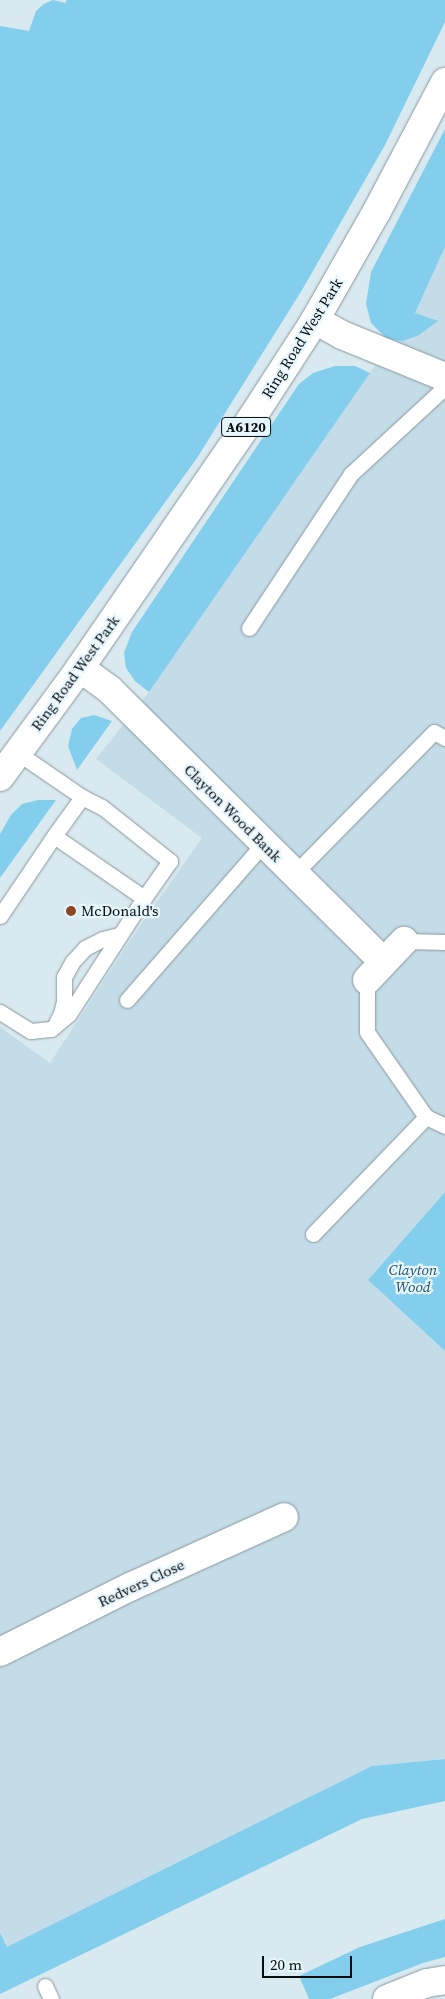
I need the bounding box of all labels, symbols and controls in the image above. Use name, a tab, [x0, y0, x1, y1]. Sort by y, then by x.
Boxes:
street label: Ring Road West Park	[258, 274, 346, 402]
road number: A6120	[221, 416, 271, 438]
street label: Ring Road West Park	[27, 612, 123, 734]
street label: Clayton Wood Bank	[180, 760, 286, 866]
place label: McDonald's	[81, 902, 158, 920]
marker: McDonald's	[65, 905, 77, 917]
park label: Clayton Wood	[389, 1260, 437, 1295]
street label: Redvers Close	[95, 1555, 187, 1611]
scale bar	[265, 1946, 355, 1978]
text: 20 m	[270, 1954, 302, 1975]

